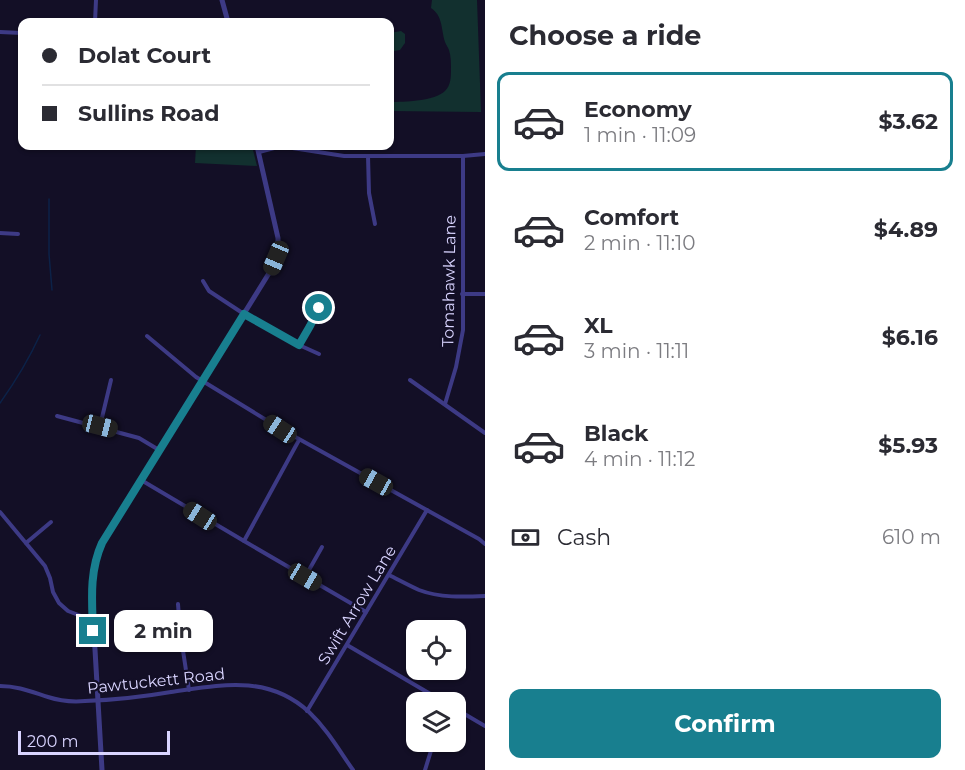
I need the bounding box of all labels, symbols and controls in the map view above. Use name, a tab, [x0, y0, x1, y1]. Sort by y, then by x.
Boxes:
text: Choose a ride	[509, 19, 701, 52]
text: Dolat Court	[78, 42, 211, 69]
icon: car	[512, 95, 566, 149]
text: Economy	[584, 96, 692, 123]
text: Sullins Road	[78, 100, 219, 127]
text: $3.62	[879, 108, 938, 135]
text: 1 min · 11:09	[584, 123, 696, 147]
icon: car	[512, 203, 566, 257]
text: Comfort	[584, 204, 679, 231]
street label: Tomahawk Lane	[438, 215, 460, 347]
text: $4.89	[874, 216, 938, 243]
text: 2 min · 11:10	[584, 231, 695, 255]
car	[261, 238, 291, 278]
route start	[305, 294, 332, 321]
icon: car	[512, 311, 566, 365]
text: XL	[584, 312, 613, 339]
text: $6.16	[882, 324, 938, 351]
text: 3 min · 11:11	[584, 339, 689, 363]
car	[260, 412, 300, 446]
car	[80, 413, 120, 439]
icon: car	[512, 419, 566, 473]
text: Black	[584, 420, 648, 447]
text: $5.93	[878, 432, 938, 459]
text: 4 min · 11:12	[584, 447, 695, 471]
car	[356, 465, 396, 499]
car	[180, 499, 220, 533]
icon: cash	[509, 521, 542, 554]
text: Cash	[557, 524, 611, 551]
text: 610 m	[882, 525, 941, 549]
street label: Swift Arrow Lane	[314, 542, 400, 668]
car	[285, 560, 325, 594]
callout: 2 min	[114, 610, 213, 652]
route end	[79, 617, 106, 644]
text: 2 min	[134, 619, 193, 643]
map controls	[406, 620, 466, 752]
button: locate	[406, 620, 466, 680]
street label: Pawtuckett Road	[86, 664, 226, 698]
button: Confirm	[509, 689, 941, 758]
button: layers	[406, 692, 466, 752]
scale bar	[18, 728, 170, 756]
text: 200 m	[27, 732, 78, 751]

